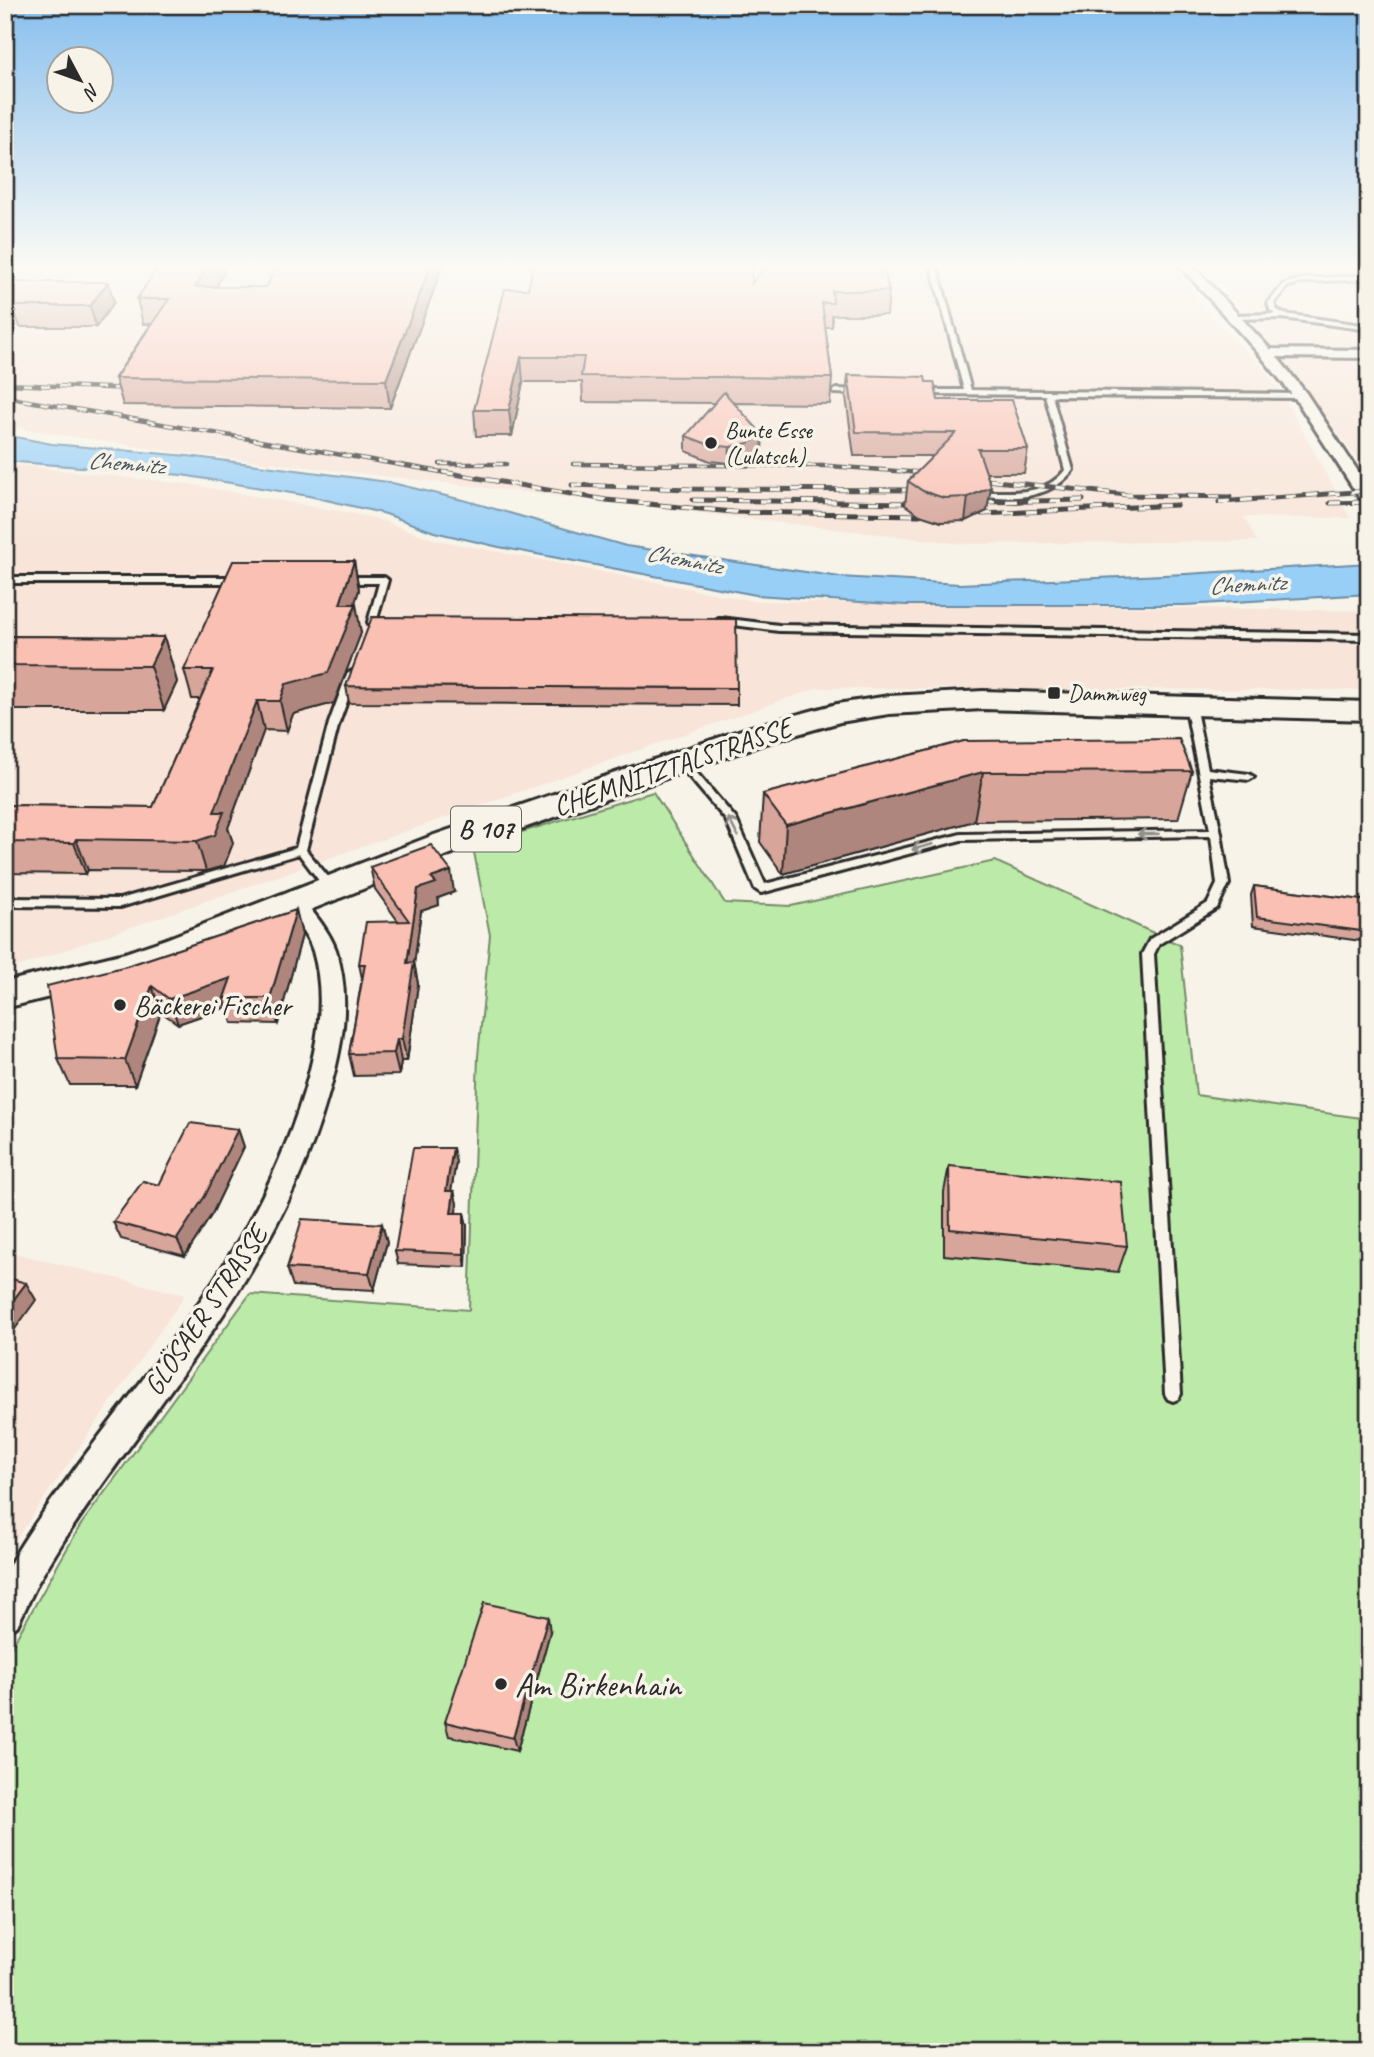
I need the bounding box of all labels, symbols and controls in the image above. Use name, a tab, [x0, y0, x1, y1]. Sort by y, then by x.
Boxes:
north arrow	[46, 46, 116, 116]
text: N	[77, 78, 105, 105]
place label: Bunte Esse (Lulatsch)	[725, 416, 813, 471]
marker: Bunte Esse (Lulatsch)	[703, 435, 719, 451]
water label: Chemnitz	[87, 445, 168, 482]
water label: Chemnitz	[644, 537, 727, 582]
water label: Chemnitz	[1208, 567, 1289, 601]
place label: Dammweg	[1068, 679, 1148, 708]
marker: Dammweg	[1046, 685, 1062, 701]
street label: CHEMNITZTALSTRASSE	[548, 708, 799, 824]
road number: B 107	[451, 806, 521, 852]
one-way arrow	[726, 817, 740, 837]
one-way arrow	[1137, 827, 1160, 841]
one-way arrow	[911, 841, 934, 854]
place label: Bäckerei Fischer	[134, 988, 294, 1023]
marker: Bäckerei Fischer	[112, 997, 128, 1013]
street label: GLÖSAER STRASSE	[136, 1216, 277, 1402]
place label: Am Birkenhain	[515, 1664, 683, 1706]
marker: Am Birkenhain	[493, 1676, 509, 1692]

